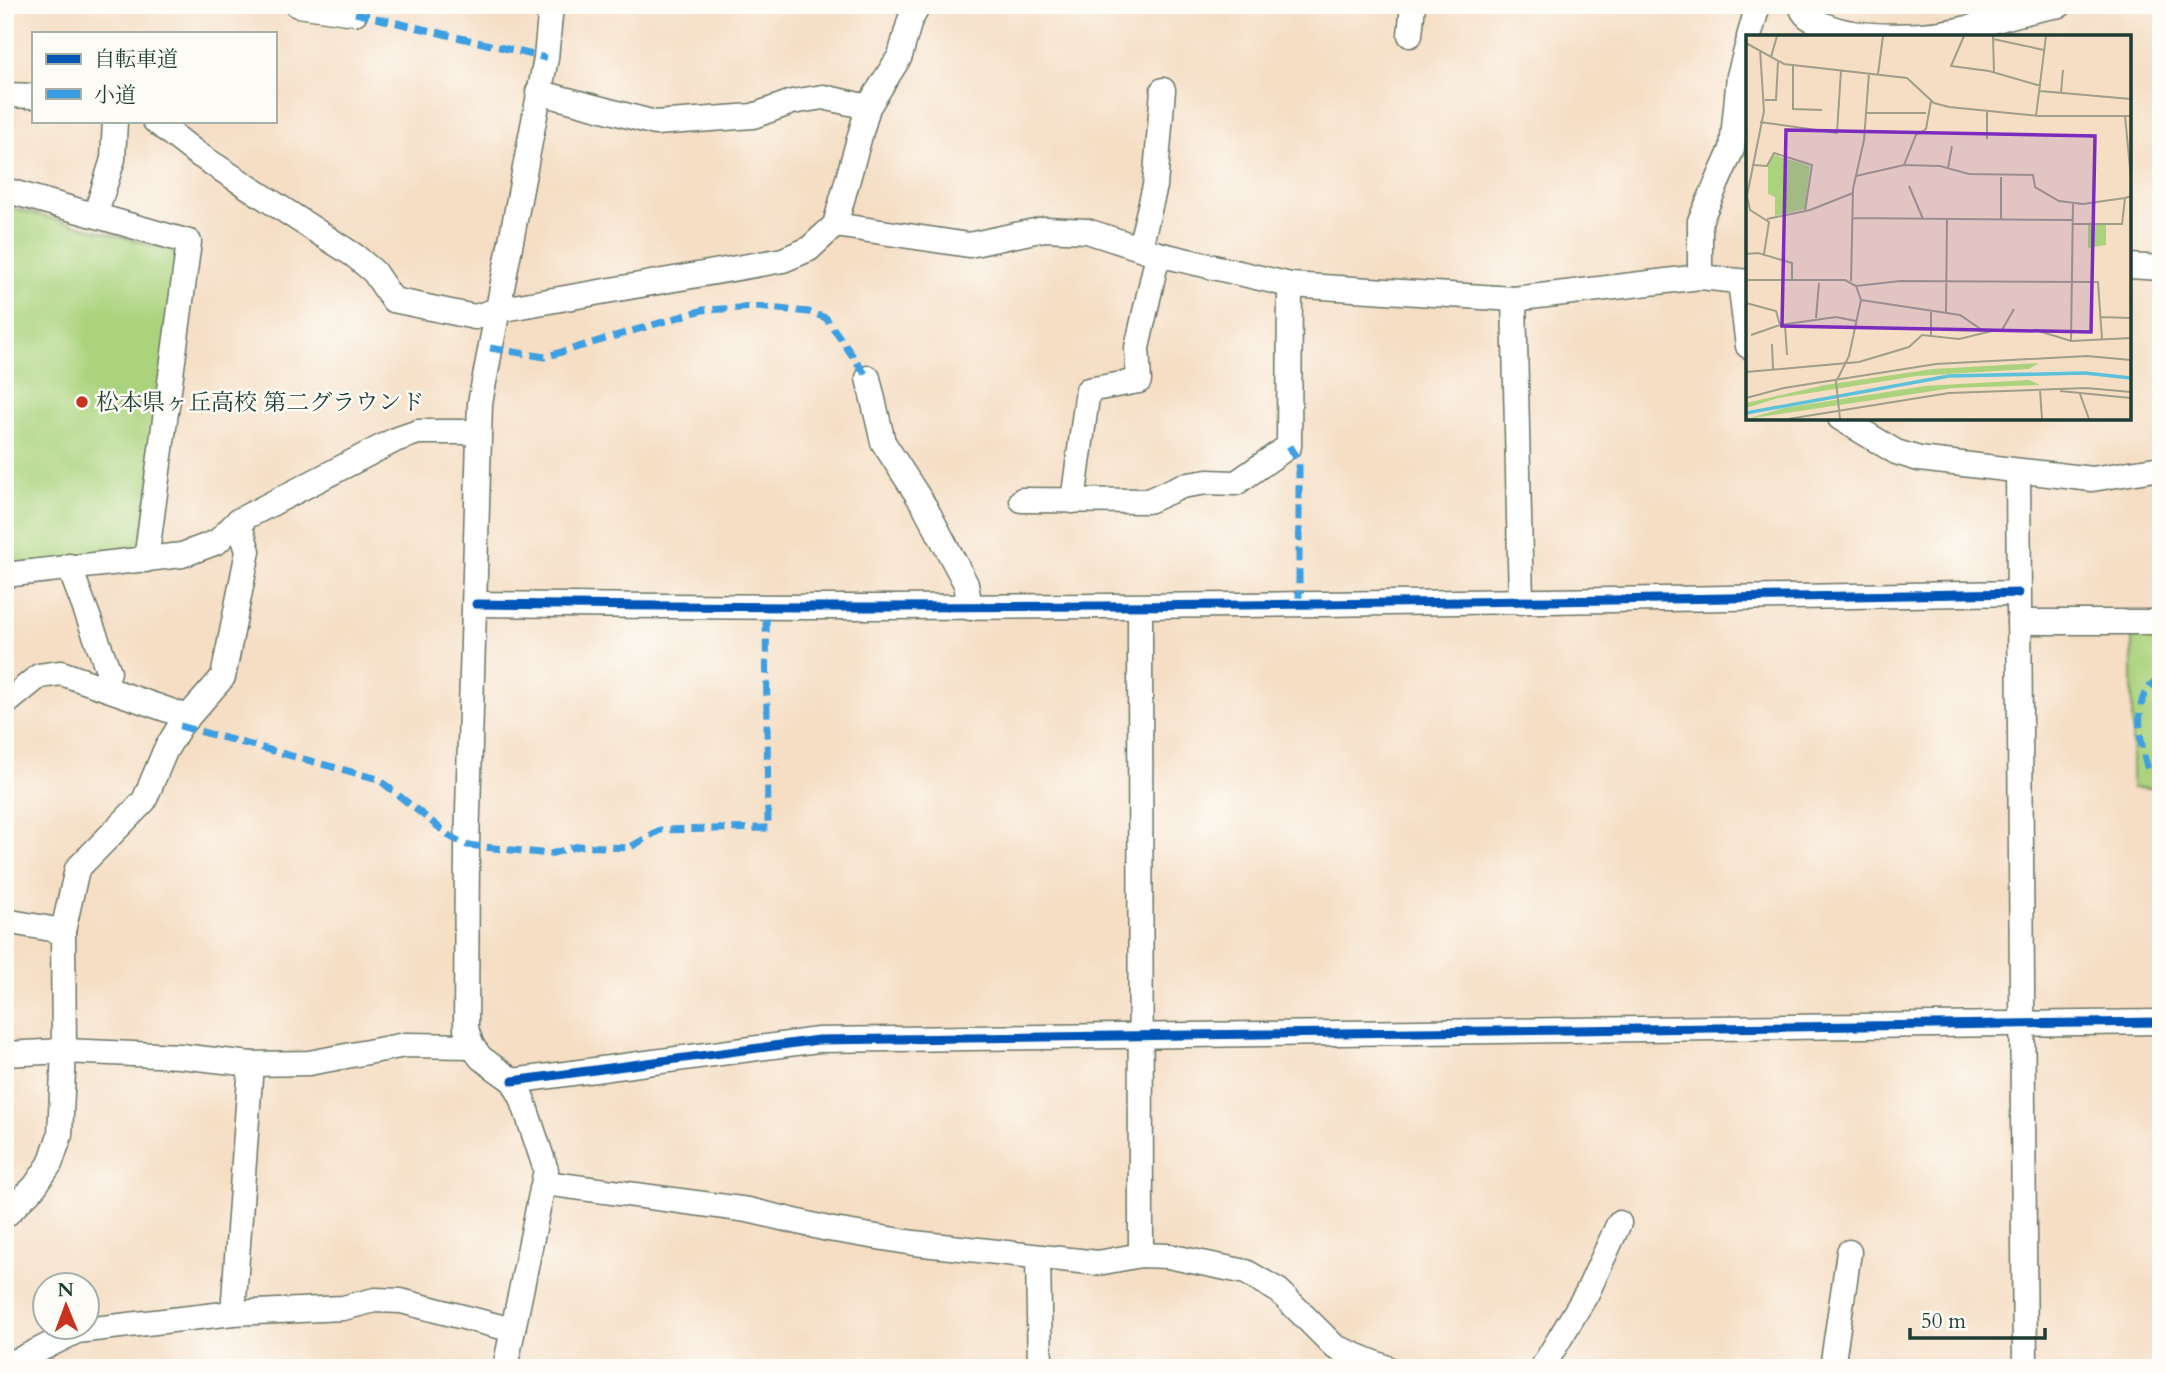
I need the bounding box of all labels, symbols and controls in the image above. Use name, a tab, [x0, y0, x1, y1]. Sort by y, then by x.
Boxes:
legend	[32, 32, 276, 122]
inset map	[1746, 35, 2131, 420]
text: 自転車道	[94, 45, 178, 74]
text: 小道	[94, 81, 136, 110]
place label: 松本県ヶ丘高校 第二グラウンド	[96, 387, 424, 418]
marker: 松本県ヶ丘高校 第二グラウンド	[74, 394, 90, 410]
north arrow	[32, 1272, 102, 1342]
text: N	[57, 1277, 75, 1303]
scale bar	[1910, 1296, 2045, 1340]
text: 50 m	[1921, 1307, 1966, 1336]

